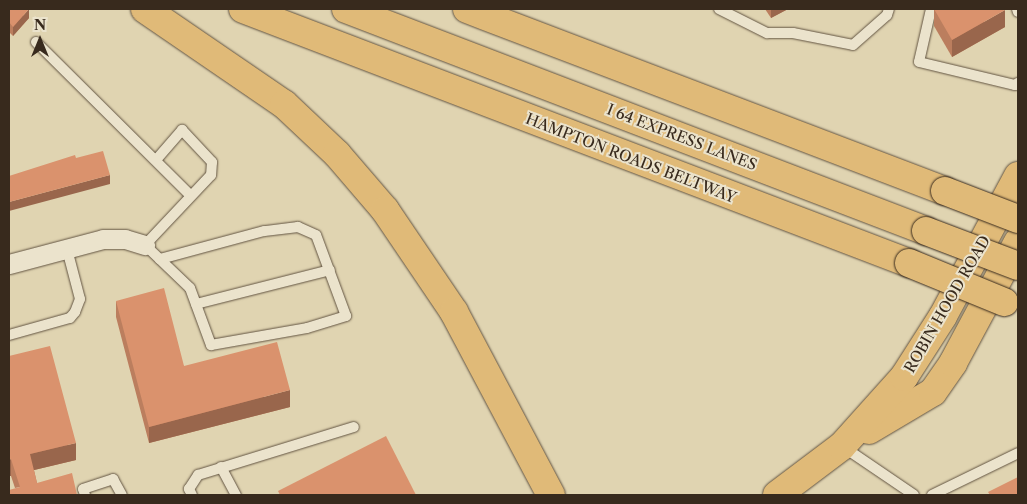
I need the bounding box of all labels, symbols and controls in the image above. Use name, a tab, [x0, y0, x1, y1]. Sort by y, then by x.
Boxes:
north arrow	[15, 15, 65, 65]
text: N	[34, 16, 46, 34]
street label: I 64 EXPRESS LANES	[605, 100, 759, 174]
street label: HAMPTON ROADS BELTWAY	[523, 109, 739, 207]
street label: ROBIN HOOD ROAD	[900, 232, 994, 376]

